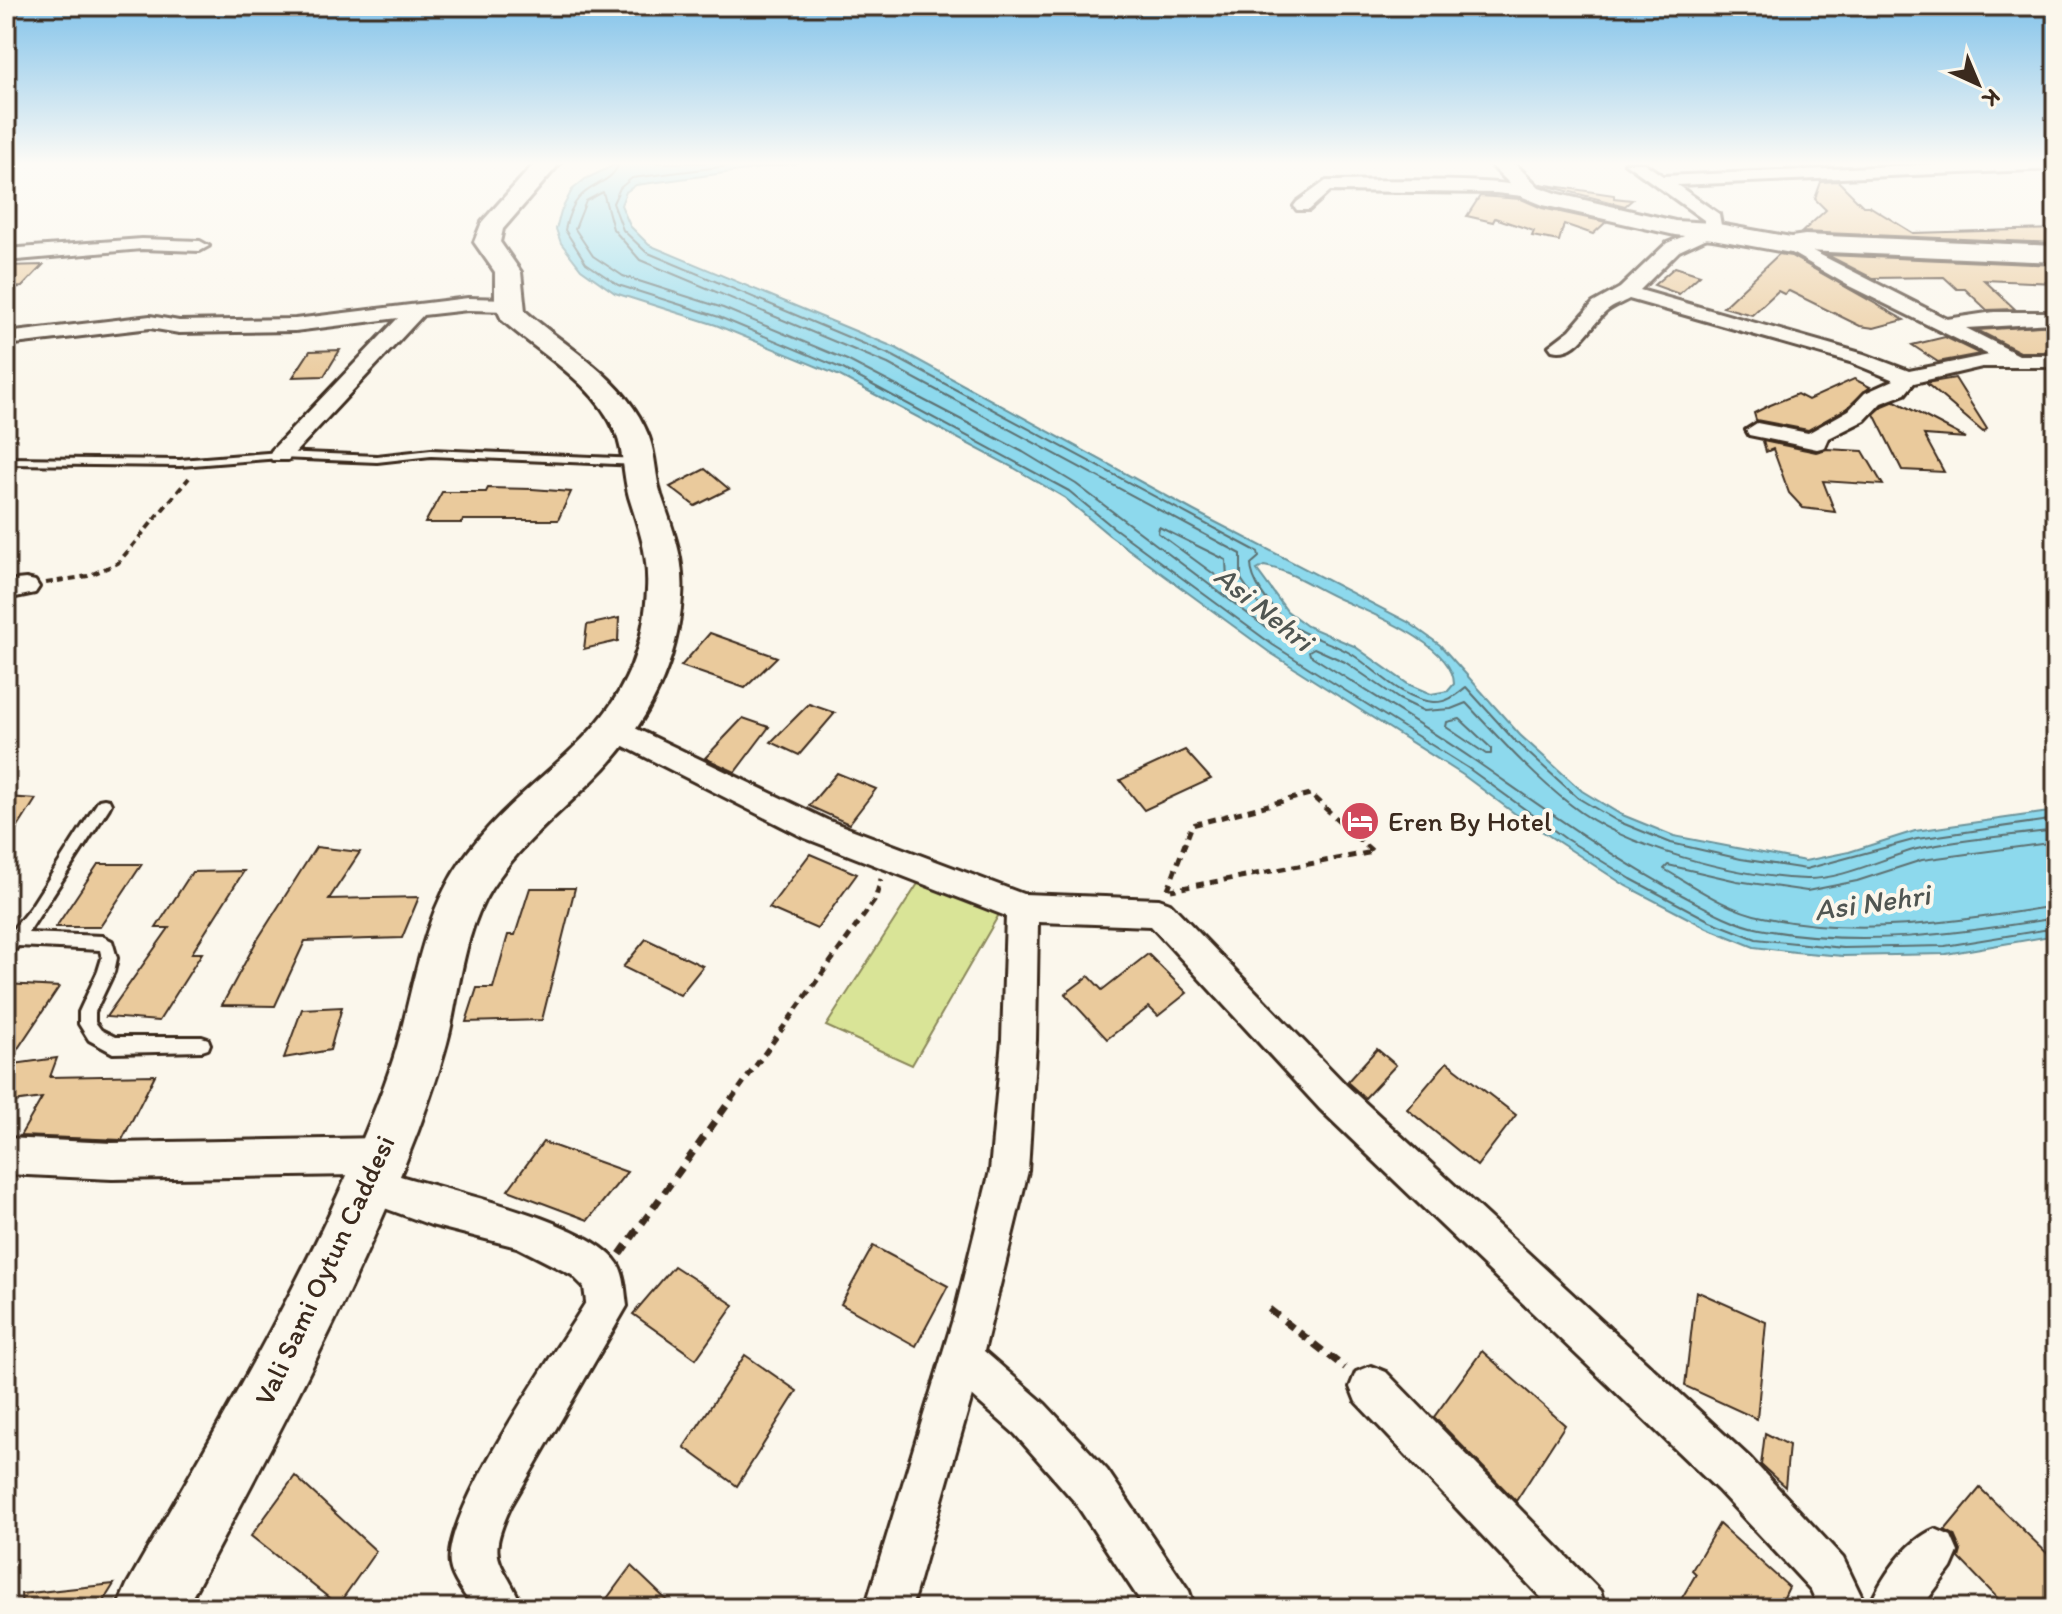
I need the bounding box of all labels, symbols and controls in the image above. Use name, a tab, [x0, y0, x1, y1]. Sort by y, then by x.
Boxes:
north arrow	[1938, 44, 2018, 124]
text: K	[1976, 83, 2006, 113]
water label: Asi Nehri	[1207, 557, 1323, 661]
hotel icon: Eren By Hotel	[1339, 800, 1381, 842]
place label: Eren By Hotel	[1388, 804, 1552, 838]
water label: Asi Nehri	[1812, 875, 1936, 928]
street label: Vali Sami Oytun Caddesi	[246, 1129, 402, 1411]

